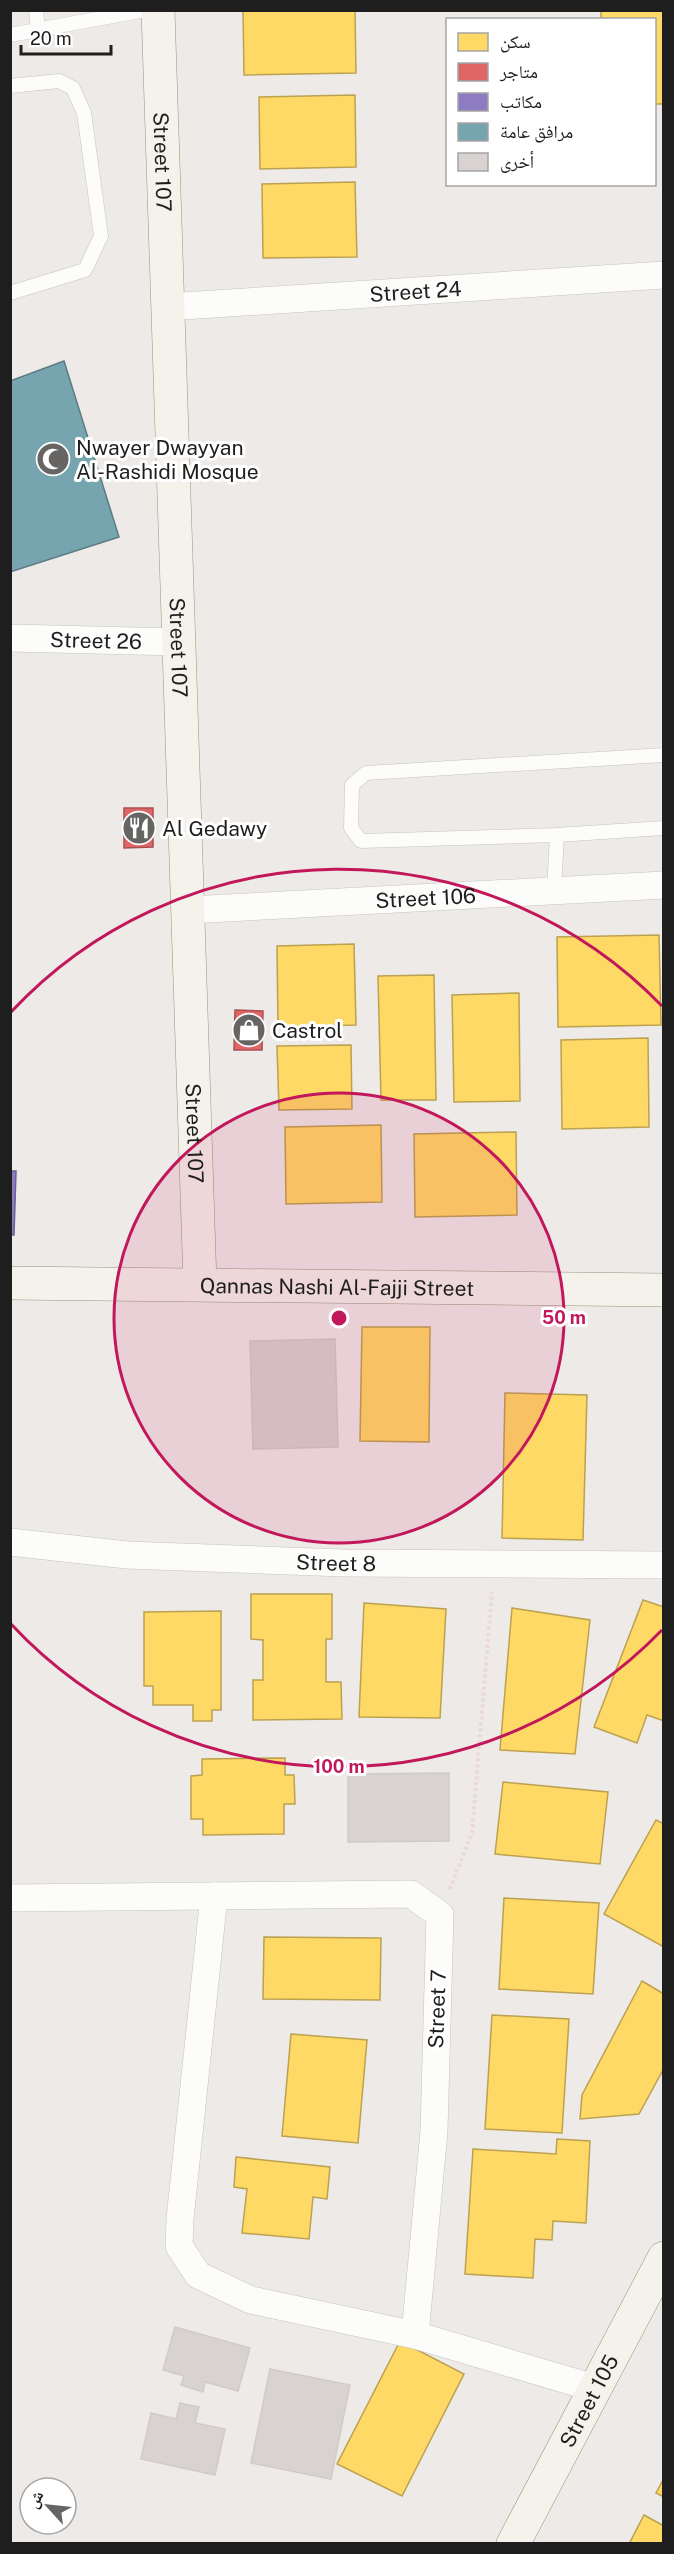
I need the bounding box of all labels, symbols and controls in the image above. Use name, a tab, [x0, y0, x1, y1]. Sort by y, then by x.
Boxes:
scale bar	[21, 18, 111, 56]
legend	[446, 18, 656, 186]
text: 20 m	[30, 28, 72, 49]
text: سكن	[500, 31, 531, 53]
text: متاجر	[499, 61, 538, 82]
text: مكاتب	[500, 91, 542, 113]
street label: Street 107	[149, 111, 177, 212]
text: مرافق عامة	[500, 121, 573, 143]
text: أخرى	[500, 151, 534, 173]
street label: Street 24	[369, 276, 462, 306]
place label: Nwayer Dwayyan Al-Rashidi Mosque	[76, 435, 259, 484]
mosque icon: Nwayer Dwayyan Al-Rashidi Mosque	[35, 441, 71, 477]
street label: Street 107	[165, 597, 193, 698]
street label: Street 26	[50, 626, 142, 654]
restaurant icon: Al Gedawy	[121, 810, 157, 846]
place label: Al Gedawy	[162, 816, 267, 841]
street label: Street 106	[375, 882, 477, 913]
shop icon: Castrol	[231, 1012, 267, 1048]
place label: Castrol	[272, 1018, 343, 1043]
street label: Street 107	[181, 1083, 209, 1184]
street label: Qannas Nashi Al-Fajji Street	[200, 1273, 474, 1300]
text: 50 m	[542, 1307, 586, 1328]
centre of rings	[329, 1308, 349, 1328]
street label: Street 8	[296, 1549, 376, 1576]
text: 100 m	[313, 1756, 365, 1777]
street label: Street 7	[423, 1969, 451, 2049]
street label: Street 105	[554, 2350, 623, 2451]
north arrow	[18, 2476, 78, 2536]
text: ش	[23, 2488, 47, 2511]

